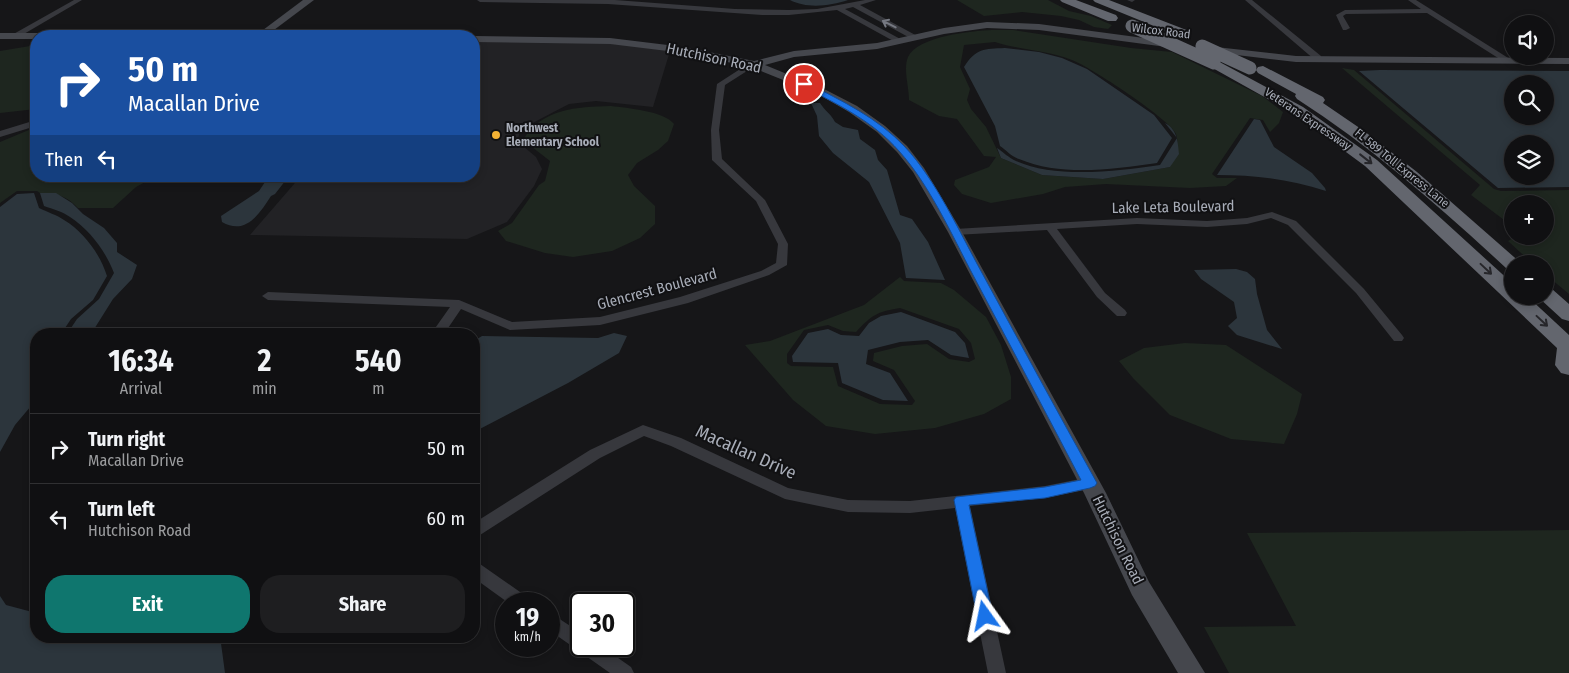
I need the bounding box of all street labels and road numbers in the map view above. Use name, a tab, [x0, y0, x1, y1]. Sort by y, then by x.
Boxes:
street label: Wilcox Road	[1131, 20, 1191, 42]
street label: Hutchison Road	[665, 39, 763, 77]
street label: Veterans Expressway	[1262, 85, 1354, 153]
street label: FL 589 Toll Express Lane	[1352, 126, 1452, 210]
street label: Lake Leta Boulevard	[1111, 197, 1235, 217]
street label: Glencrest Boulevard	[595, 264, 719, 314]
street label: Macallan Drive	[692, 420, 800, 484]
street label: Hutchison Road	[1089, 493, 1147, 587]

